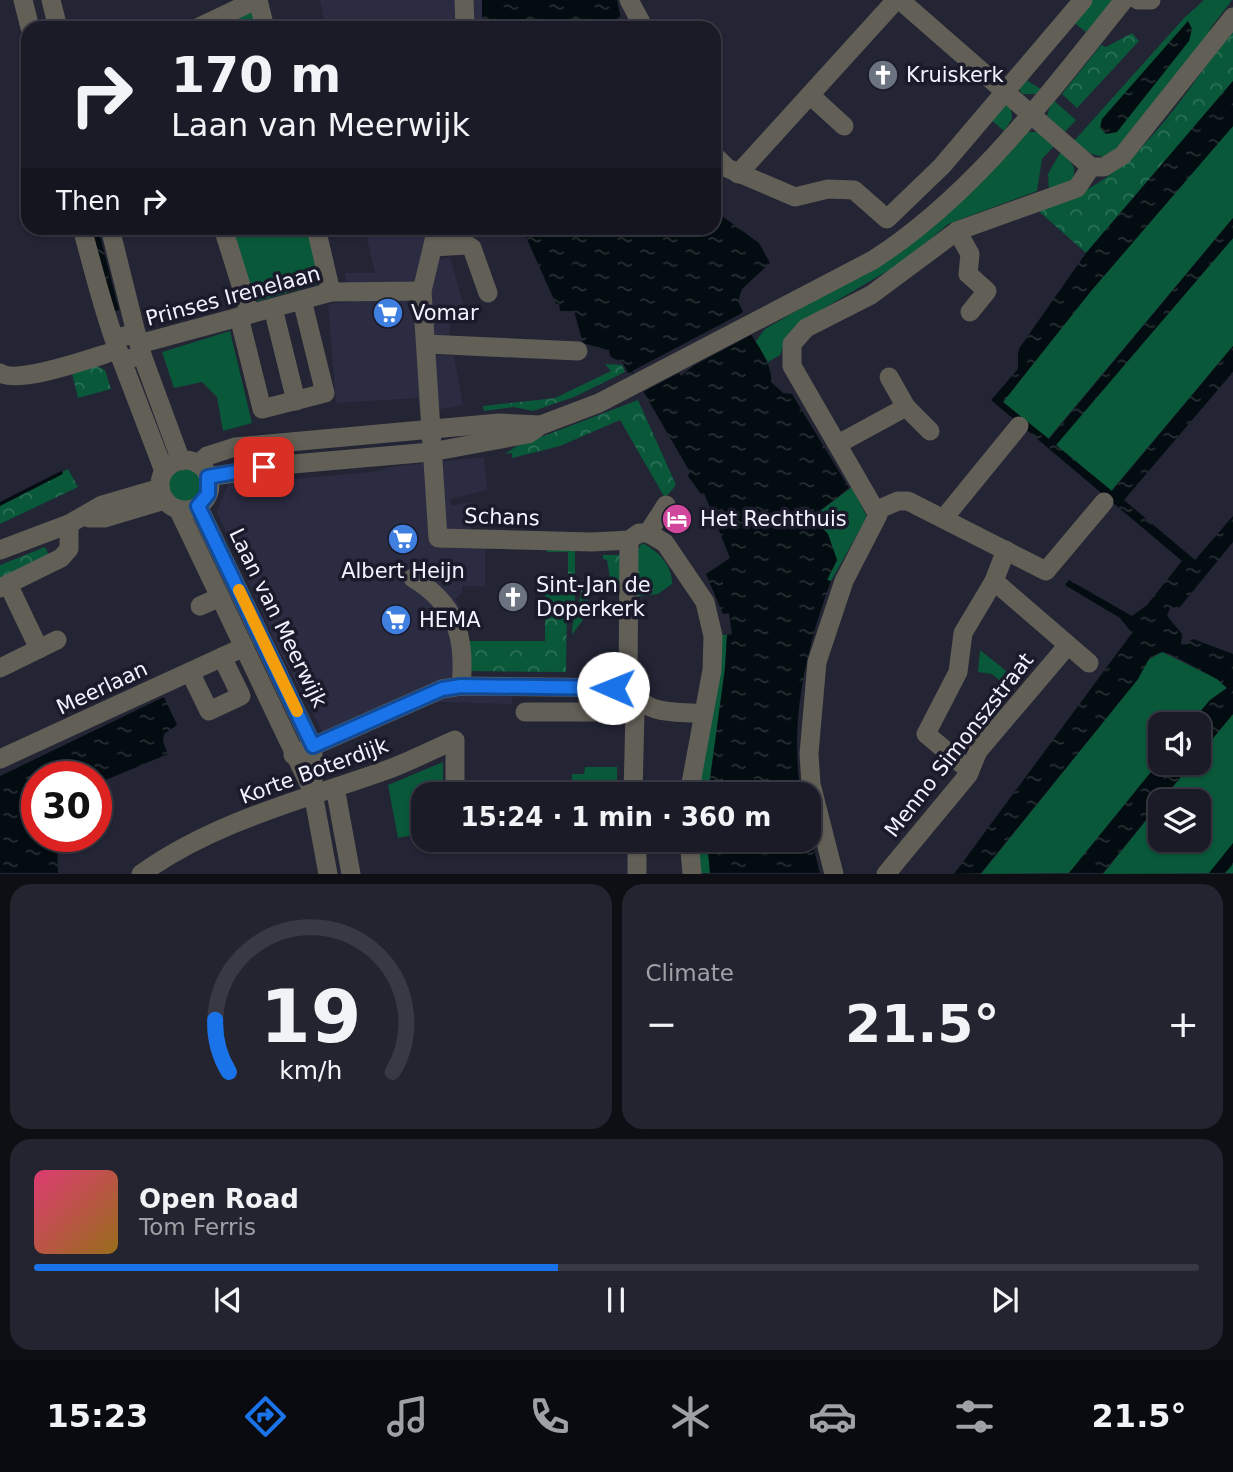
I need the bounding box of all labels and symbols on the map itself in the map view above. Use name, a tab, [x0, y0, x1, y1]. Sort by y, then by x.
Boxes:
church icon: Kruiskerk	[866, 58, 900, 92]
place label: Kruiskerk	[906, 63, 1004, 87]
street label: Prinses Irenelaan	[143, 261, 323, 331]
supermarket icon: Vomar	[371, 296, 405, 330]
place label: Vomar	[411, 301, 479, 325]
pin	[234, 437, 294, 497]
hotel icon: Het Rechthuis	[660, 502, 694, 536]
street label: Schans	[464, 504, 540, 530]
place label: Het Rechthuis	[700, 507, 847, 531]
supermarket icon: Albert Heijn	[386, 522, 420, 556]
street label: Laan van Meerwijk	[224, 525, 332, 712]
place label: Albert Heijn	[341, 559, 465, 583]
place label: Sint-Jan de Doperkerk	[536, 573, 651, 621]
church icon: Sint-Jan de Doperkerk	[496, 580, 530, 614]
supermarket icon: HEMA	[379, 603, 413, 637]
place label: HEMA	[419, 608, 481, 632]
street label: Menno Simonszstraat	[880, 648, 1038, 842]
position arrow	[576, 651, 650, 725]
street label: Meerlaan	[53, 657, 151, 719]
street label: Korte Boterdijk	[237, 733, 392, 809]
speed limit sign: 30	[21, 761, 112, 852]

